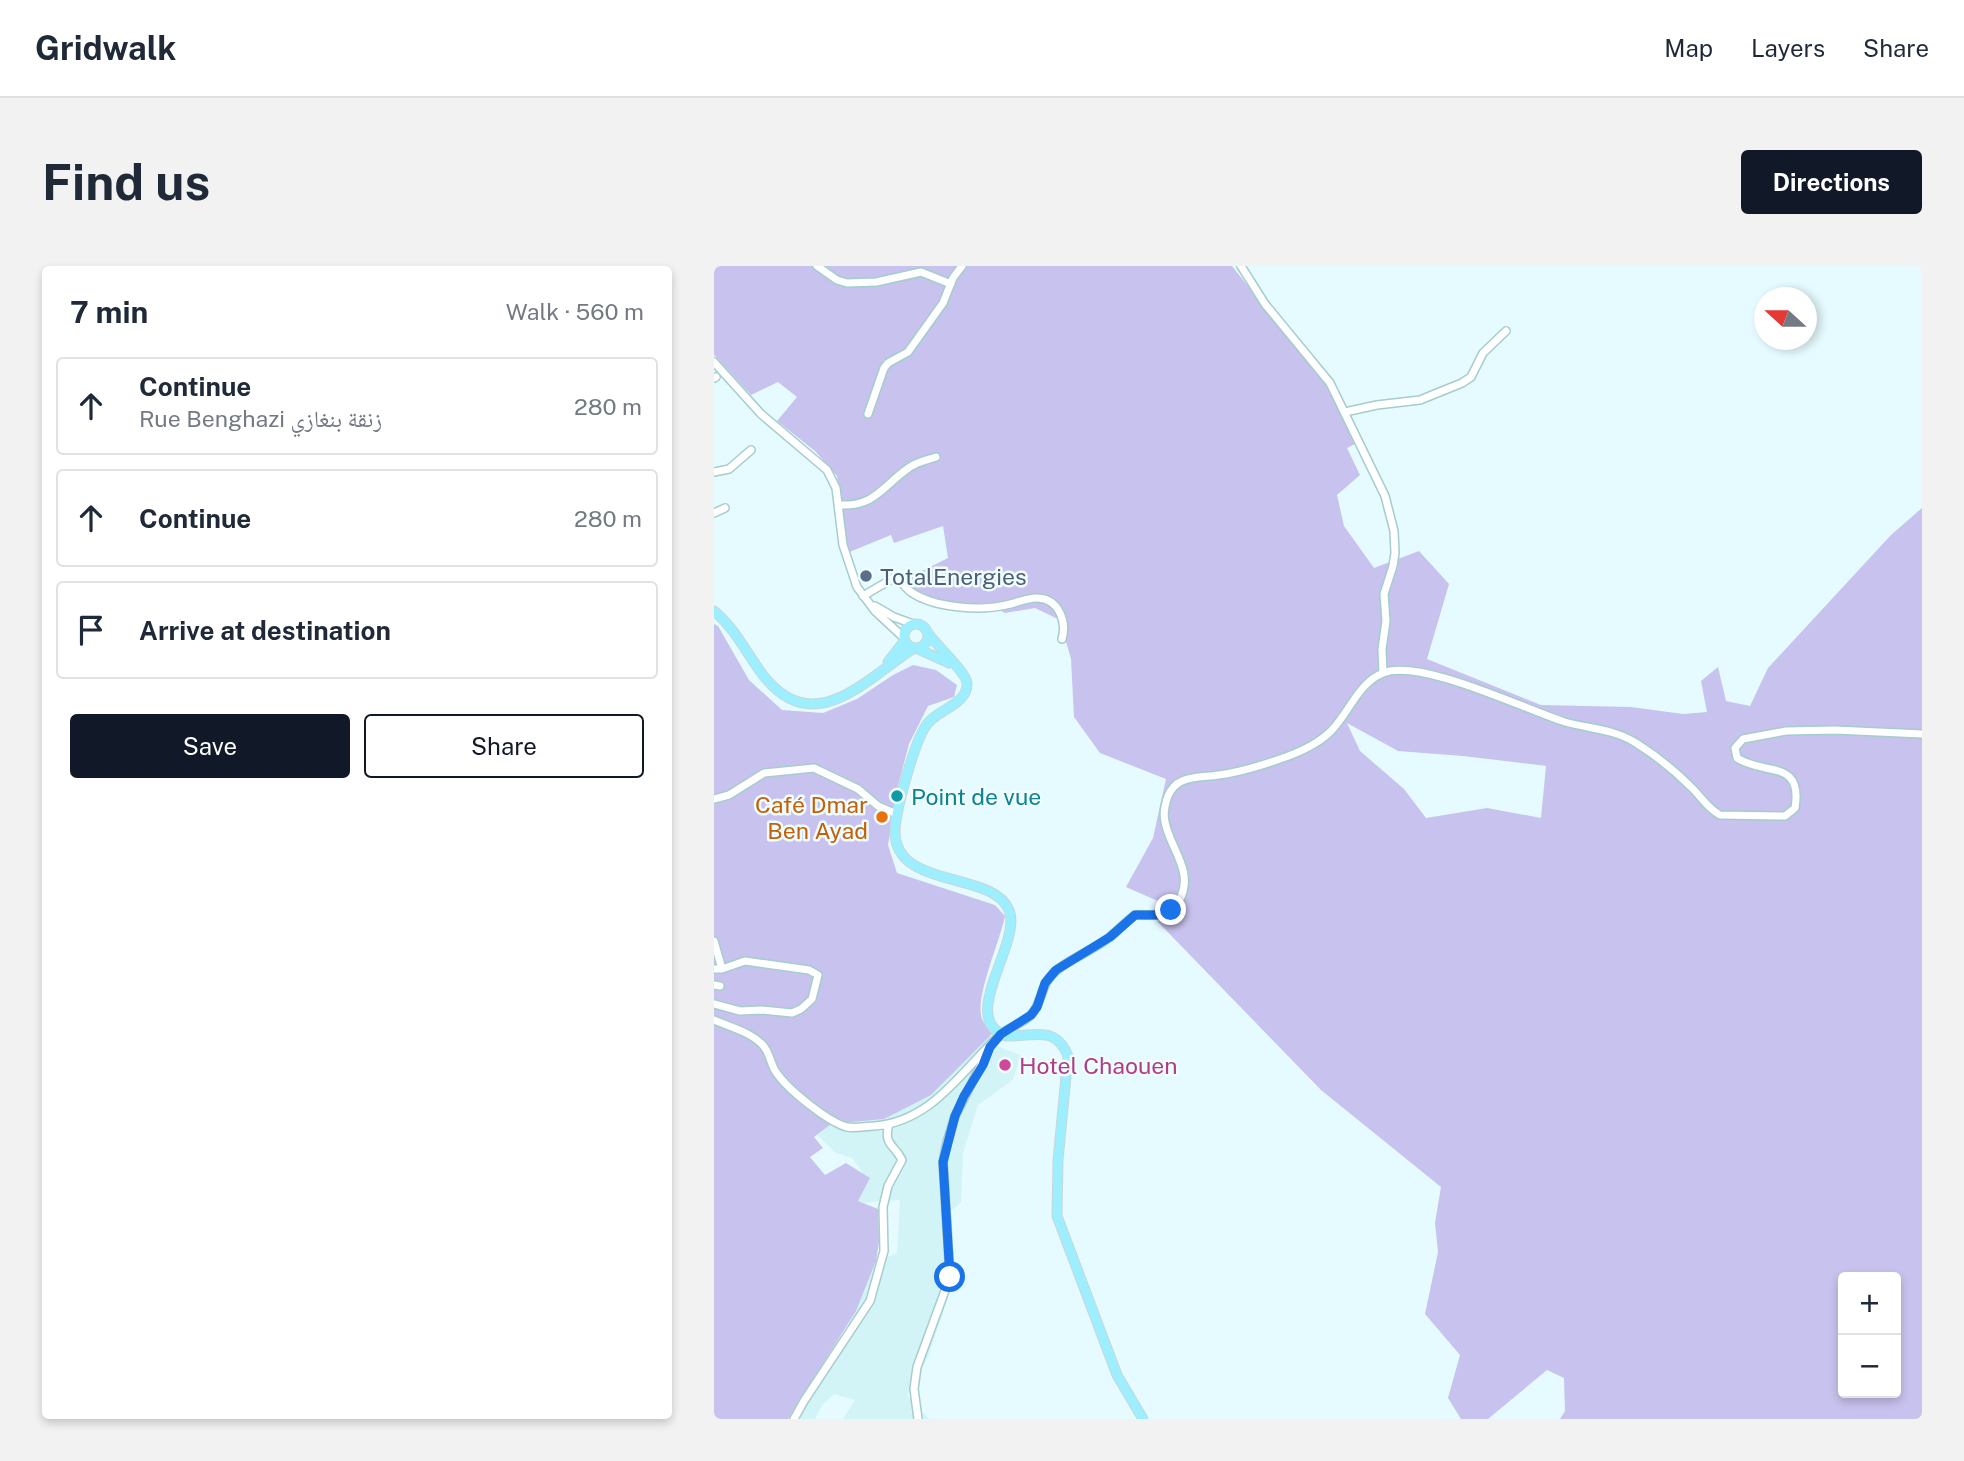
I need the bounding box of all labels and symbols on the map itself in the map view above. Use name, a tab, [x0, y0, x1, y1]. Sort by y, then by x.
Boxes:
north arrow	[1754, 287, 1817, 350]
place label: TotalEnergies	[880, 563, 1027, 590]
marker: TotalEnergies	[858, 568, 874, 584]
place label: Point de vue	[911, 783, 1041, 810]
marker: Point de vue	[889, 788, 905, 804]
place label: Café Dmar Ben Ayad	[755, 791, 868, 844]
marker: Café Dmar Ben Ayad	[874, 809, 890, 825]
route end	[1155, 894, 1186, 925]
place label: Hotel Chaouen	[1019, 1052, 1178, 1079]
marker: Hotel Chaouen	[997, 1057, 1013, 1073]
route start	[934, 1261, 965, 1292]

